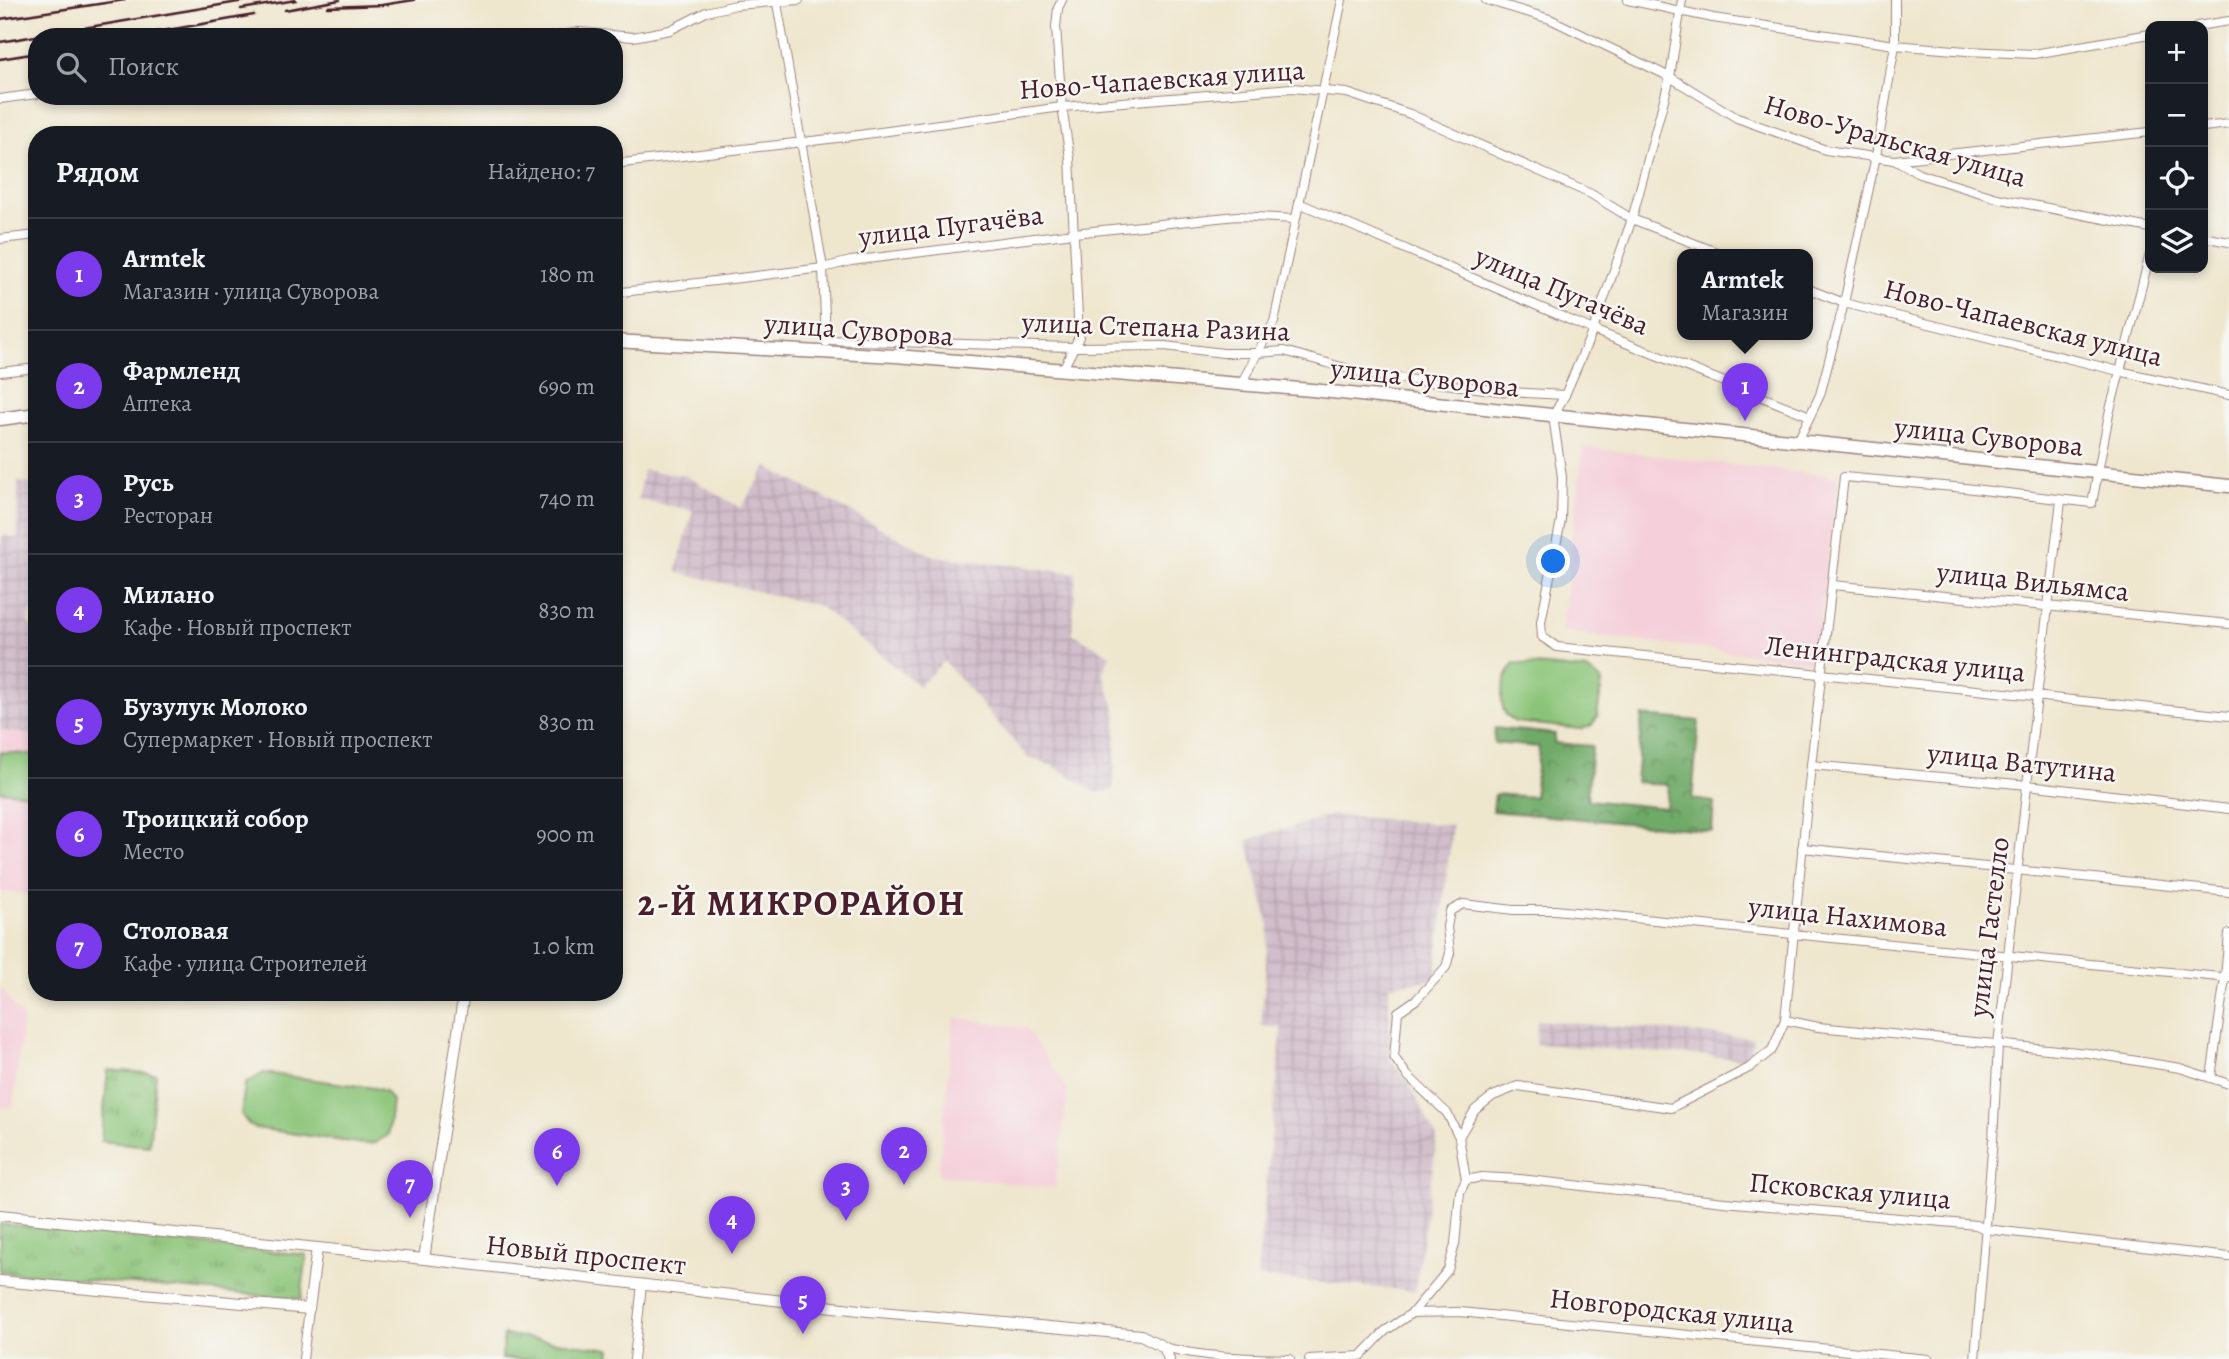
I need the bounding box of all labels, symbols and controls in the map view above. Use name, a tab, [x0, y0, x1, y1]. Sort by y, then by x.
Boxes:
map controls	[2145, 21, 2208, 273]
button: +	[2145, 21, 2208, 84]
search box	[28, 28, 623, 105]
icon: search	[52, 48, 90, 86]
text: Поиск	[108, 49, 179, 84]
street label: Ново-Чапаевская улица	[1018, 51, 1306, 109]
button: −	[2145, 84, 2208, 147]
street label: Ново-Уральская улица	[1759, 85, 2031, 197]
button: locate	[2145, 147, 2208, 210]
text: Рядом	[56, 152, 139, 192]
text: Найдено: 7	[488, 156, 595, 187]
street label: улица Пугачёва	[856, 196, 1046, 256]
button: layers	[2145, 210, 2208, 273]
street label: улица Пугачёва	[1468, 237, 1655, 345]
text: Armtek	[123, 241, 205, 276]
popup	[1677, 249, 1813, 340]
text: 1	[75, 259, 83, 290]
text: 180 m	[540, 259, 595, 290]
text: Armtek	[1702, 262, 1784, 297]
street label: Ново-Чапаевская улица	[1879, 270, 2167, 376]
text: Магазин · улица Суворова	[123, 276, 379, 307]
text: Магазин	[1702, 297, 1788, 328]
street label: улица Степана Разина	[1020, 303, 1291, 351]
street label: улица Суворова	[762, 304, 955, 356]
street label: улица Суворова	[1328, 349, 1521, 407]
text: Фармленд	[123, 353, 240, 388]
pin: 1	[1722, 363, 1768, 421]
text: 2	[73, 371, 85, 402]
text: 690 m	[538, 371, 595, 402]
text: Аптека	[123, 388, 192, 419]
street label: улица Суворова	[1892, 408, 2085, 466]
text: Русь	[123, 465, 174, 500]
text: 3	[74, 483, 84, 514]
text: 740 m	[539, 483, 595, 514]
text: Ресторан	[123, 500, 213, 531]
your location	[1536, 544, 1570, 578]
street label: улица Вильямса	[1934, 553, 2131, 611]
text: Милано	[123, 577, 214, 612]
text: 4	[74, 595, 84, 626]
text: 830 m	[538, 595, 595, 626]
text: Кафе · Новый проспект	[123, 612, 351, 643]
street label: Ленинградская улица	[1763, 626, 2027, 692]
text: Бузулук Молоко	[123, 689, 308, 724]
text: 5	[74, 707, 84, 738]
text: 830 m	[538, 707, 595, 738]
text: Супермаркет · Новый проспект	[123, 724, 432, 755]
street label: улица Ватутина	[1925, 734, 2118, 792]
text: Троицкий собор	[123, 801, 309, 836]
text: 6	[74, 819, 84, 850]
text: 900 m	[536, 819, 595, 850]
street label: улица Гастелло	[1959, 835, 2019, 1020]
text: Место	[123, 836, 184, 867]
district label: 2-Й МИКРОРАЙОН	[638, 879, 966, 927]
street label: улица Нахимова	[1746, 888, 1949, 946]
text: Столовая	[123, 913, 229, 948]
text: 7	[74, 931, 84, 962]
text: 1.0 km	[533, 931, 595, 962]
text: Кафе · улица Строителей	[123, 948, 367, 979]
pin: 2	[881, 1127, 927, 1185]
pin: 6	[534, 1128, 580, 1186]
pin: 7	[387, 1160, 433, 1218]
pin: 3	[823, 1163, 869, 1221]
street label: Псковская улица	[1748, 1163, 1953, 1219]
pin: 4	[709, 1196, 755, 1254]
street label: Новый проспект	[484, 1226, 688, 1284]
pin: 5	[780, 1276, 826, 1334]
street label: Новгородская улица	[1548, 1279, 1796, 1343]

